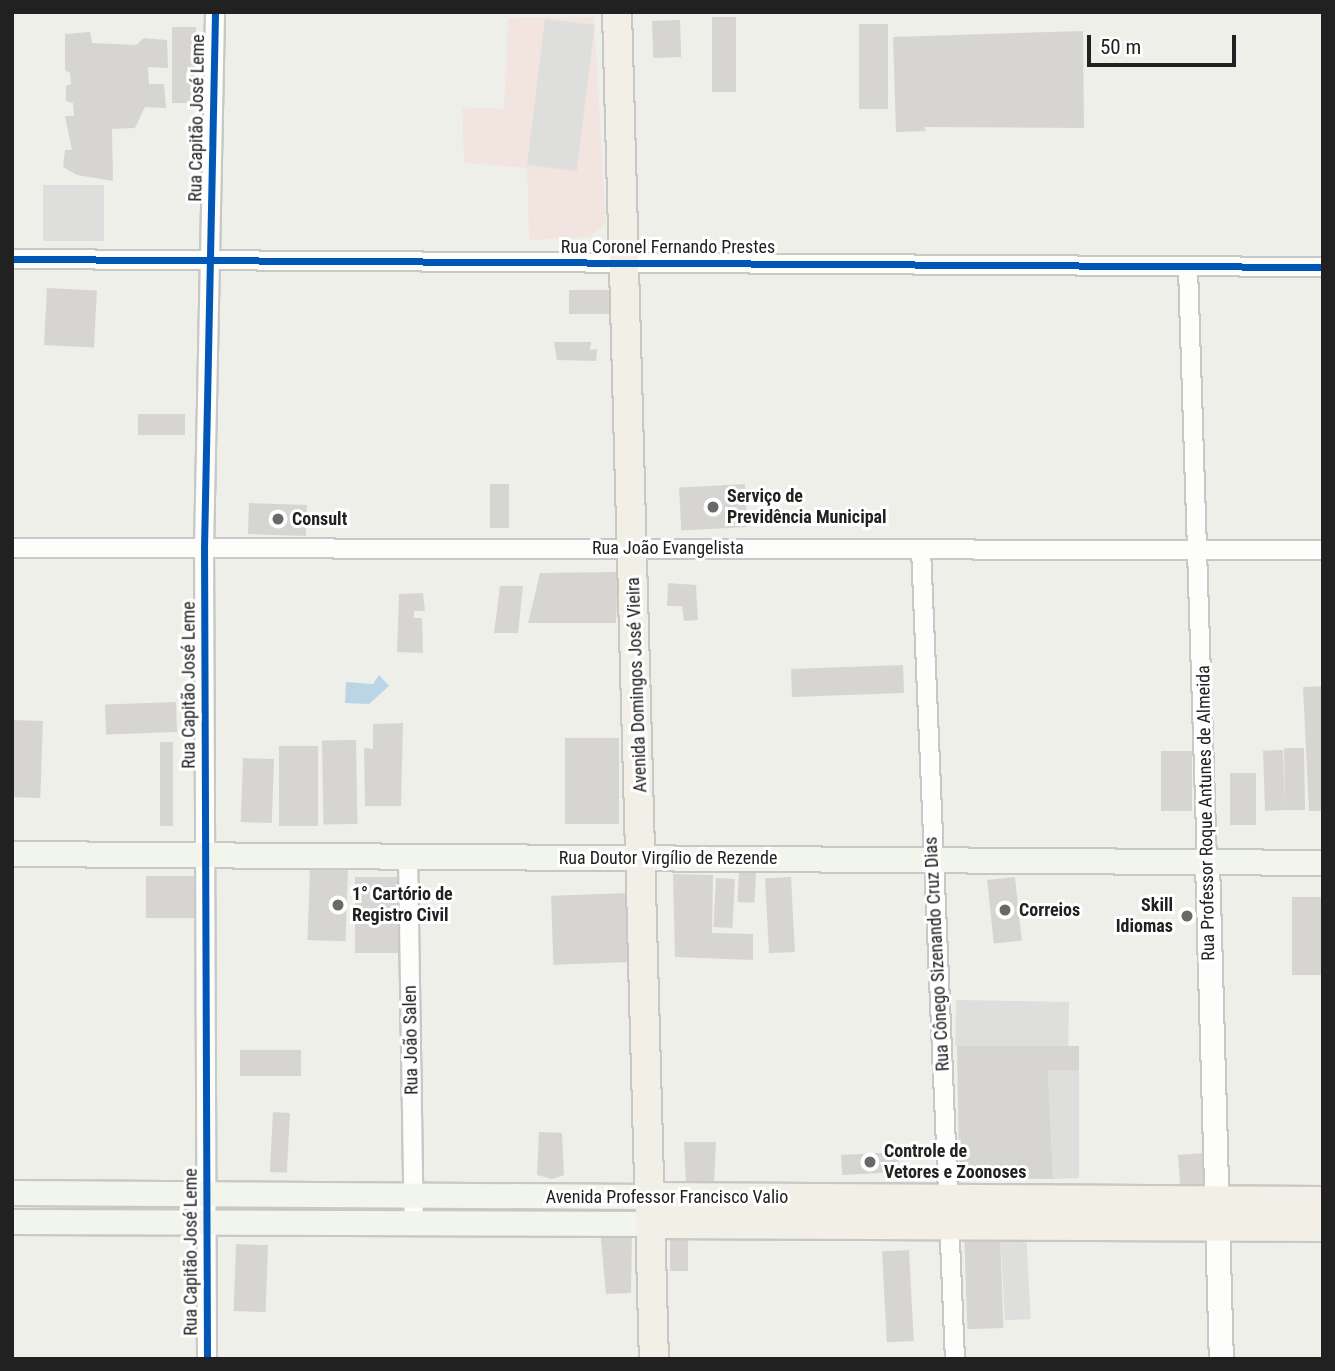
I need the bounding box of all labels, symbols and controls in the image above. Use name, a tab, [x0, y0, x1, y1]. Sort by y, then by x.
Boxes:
scale bar	[1090, 21, 1239, 65]
street label: Rua Capitão José Leme	[185, 34, 209, 202]
text: 50 m	[1100, 35, 1141, 59]
street label: Rua Coronel Fernando Prestes	[561, 236, 775, 258]
place label: Serviço de Previdência Municipal	[727, 486, 887, 528]
marker: Serviço de Previdência Municipal	[705, 499, 721, 515]
place label: Consult	[292, 508, 347, 530]
marker: Consult	[270, 511, 286, 527]
street label: Rua João Evangelista	[592, 537, 744, 559]
street label: Avenida Domingos José Vieira	[622, 577, 652, 793]
street label: Rua Capitão José Leme	[178, 601, 200, 769]
street label: Rua Professor Roque Antunes de Almeida	[1193, 665, 1219, 961]
street label: Rua Cônego Sizenando Cruz Dias	[920, 836, 954, 1072]
street label: Rua Doutor Virgílio de Rezende	[559, 847, 777, 869]
place label: 1° Cartório de Registro Civil	[352, 884, 453, 926]
place label: Skill Idiomas	[1116, 895, 1173, 937]
marker: 1° Cartório de Registro Civil	[330, 897, 346, 913]
place label: Correios	[1019, 899, 1080, 921]
marker: Correios	[997, 902, 1013, 918]
marker: Skill Idiomas	[1179, 908, 1195, 924]
street label: Rua João Salen	[399, 985, 423, 1095]
place label: Controle de Vetores e Zoonoses	[884, 1141, 1026, 1184]
marker: Controle de Vetores e Zoonoses	[862, 1154, 878, 1170]
street label: Rua Capitão José Leme	[180, 1168, 202, 1336]
street label: Avenida Professor Francisco Valio	[546, 1186, 788, 1208]

